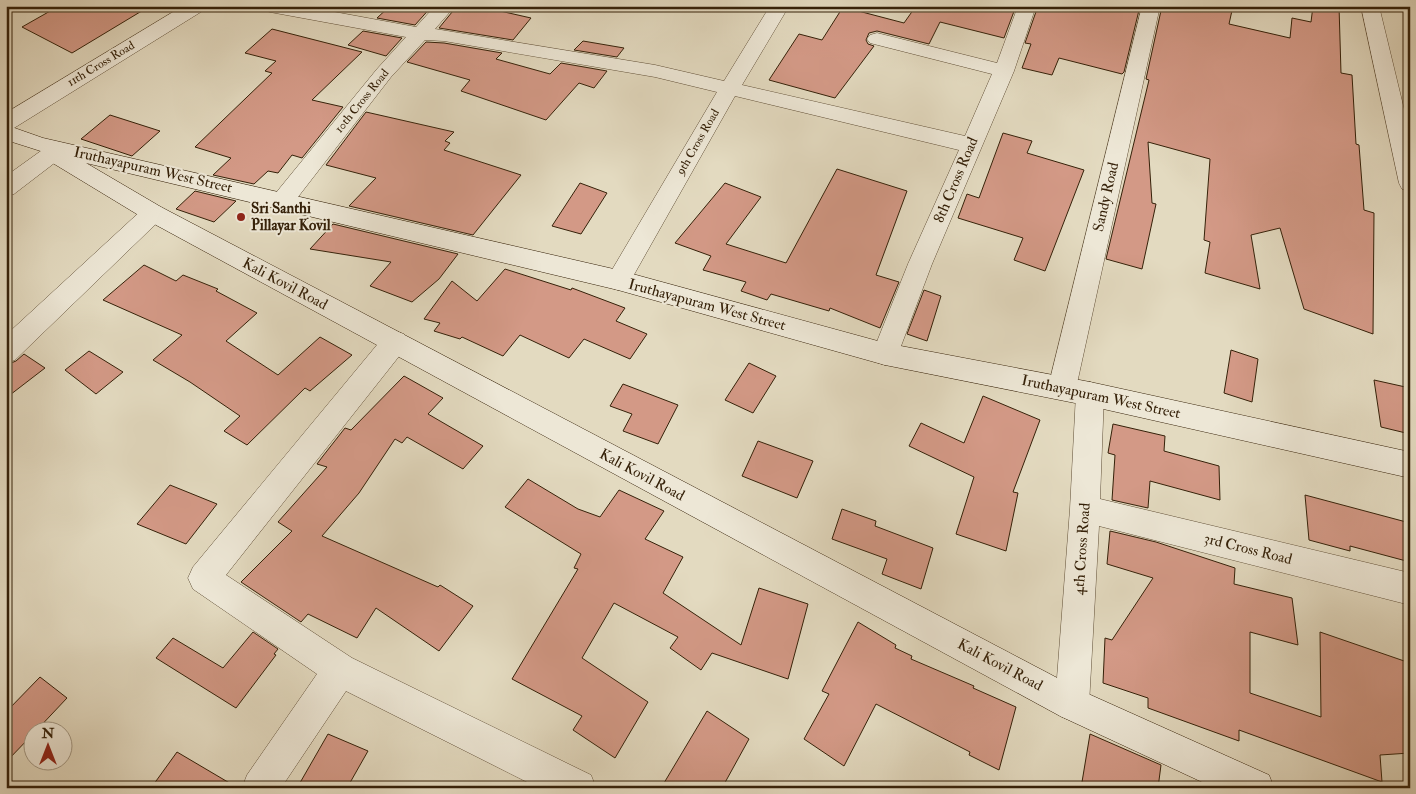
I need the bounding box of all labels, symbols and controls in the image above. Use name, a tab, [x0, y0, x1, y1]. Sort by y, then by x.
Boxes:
street label: 11th Cross Road	[65, 38, 138, 90]
street label: 10th Cross Road	[332, 66, 392, 136]
street label: 9th Cross Road	[673, 106, 723, 178]
street label: 8th Cross Road	[929, 134, 983, 226]
street label: Iruthayapuram West Street	[72, 143, 234, 199]
street label: Sandy Road	[1089, 160, 1123, 234]
place label: Sri Santhi Pillayar Kovil	[251, 199, 331, 236]
marker: Sri Santhi Pillayar Kovil	[235, 211, 247, 223]
street label: Kali Kovil Road	[239, 254, 331, 315]
street label: Iruthayapuram West Street	[626, 275, 788, 336]
street label: Iruthayapuram West Street	[1019, 371, 1182, 424]
street label: Kali Kovil Road	[596, 445, 688, 506]
street label: 4th Cross Road	[1069, 502, 1095, 596]
street label: 3rd Cross Road	[1202, 529, 1295, 569]
street label: Kali Kovil Road	[954, 635, 1046, 696]
north arrow	[22, 722, 72, 772]
text: N	[41, 725, 55, 742]

